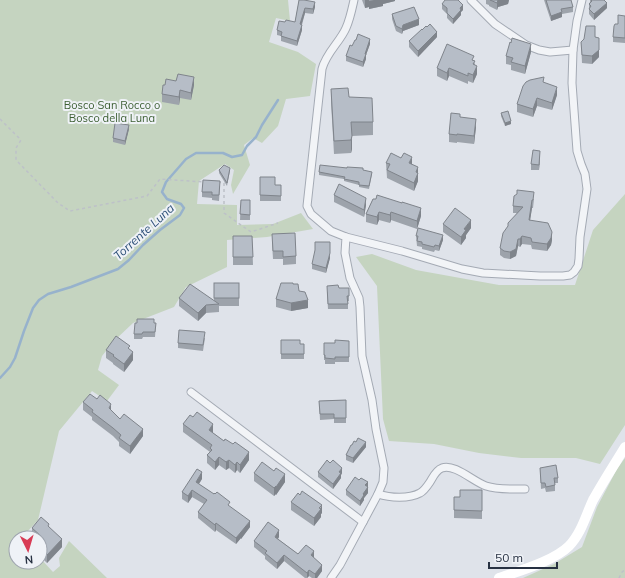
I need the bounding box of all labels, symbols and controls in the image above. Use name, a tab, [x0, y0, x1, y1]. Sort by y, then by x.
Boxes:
park label: Bosco San Rocco o Bosco della Luna	[64, 98, 160, 125]
water label: Torrente Luna	[110, 200, 177, 263]
north arrow	[8, 530, 48, 570]
scale bar	[489, 544, 557, 570]
text: 50 m	[495, 550, 523, 565]
text: N	[24, 553, 34, 567]

